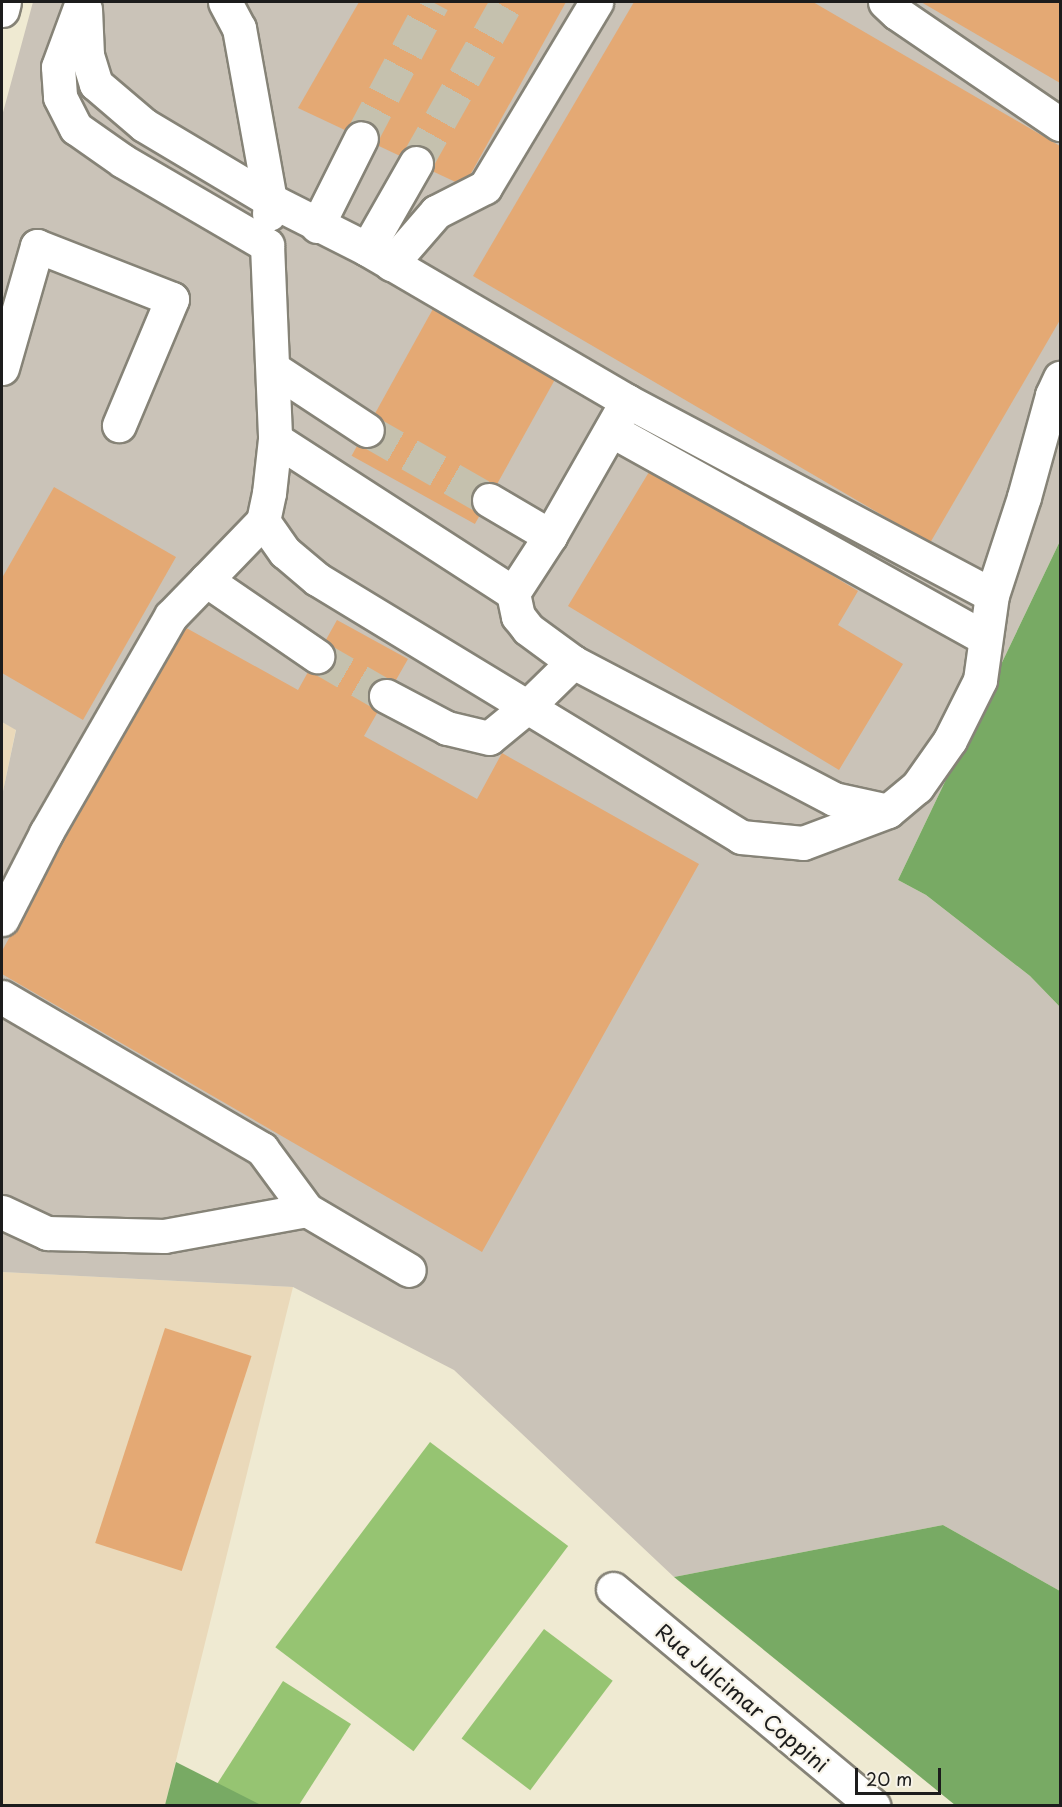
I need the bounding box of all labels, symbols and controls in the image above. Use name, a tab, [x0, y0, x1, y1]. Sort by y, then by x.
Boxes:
street label: Rua Julcimar Coppini	[651, 1617, 835, 1777]
scale bar	[858, 1756, 944, 1794]
text: 20 m	[866, 1765, 912, 1792]

